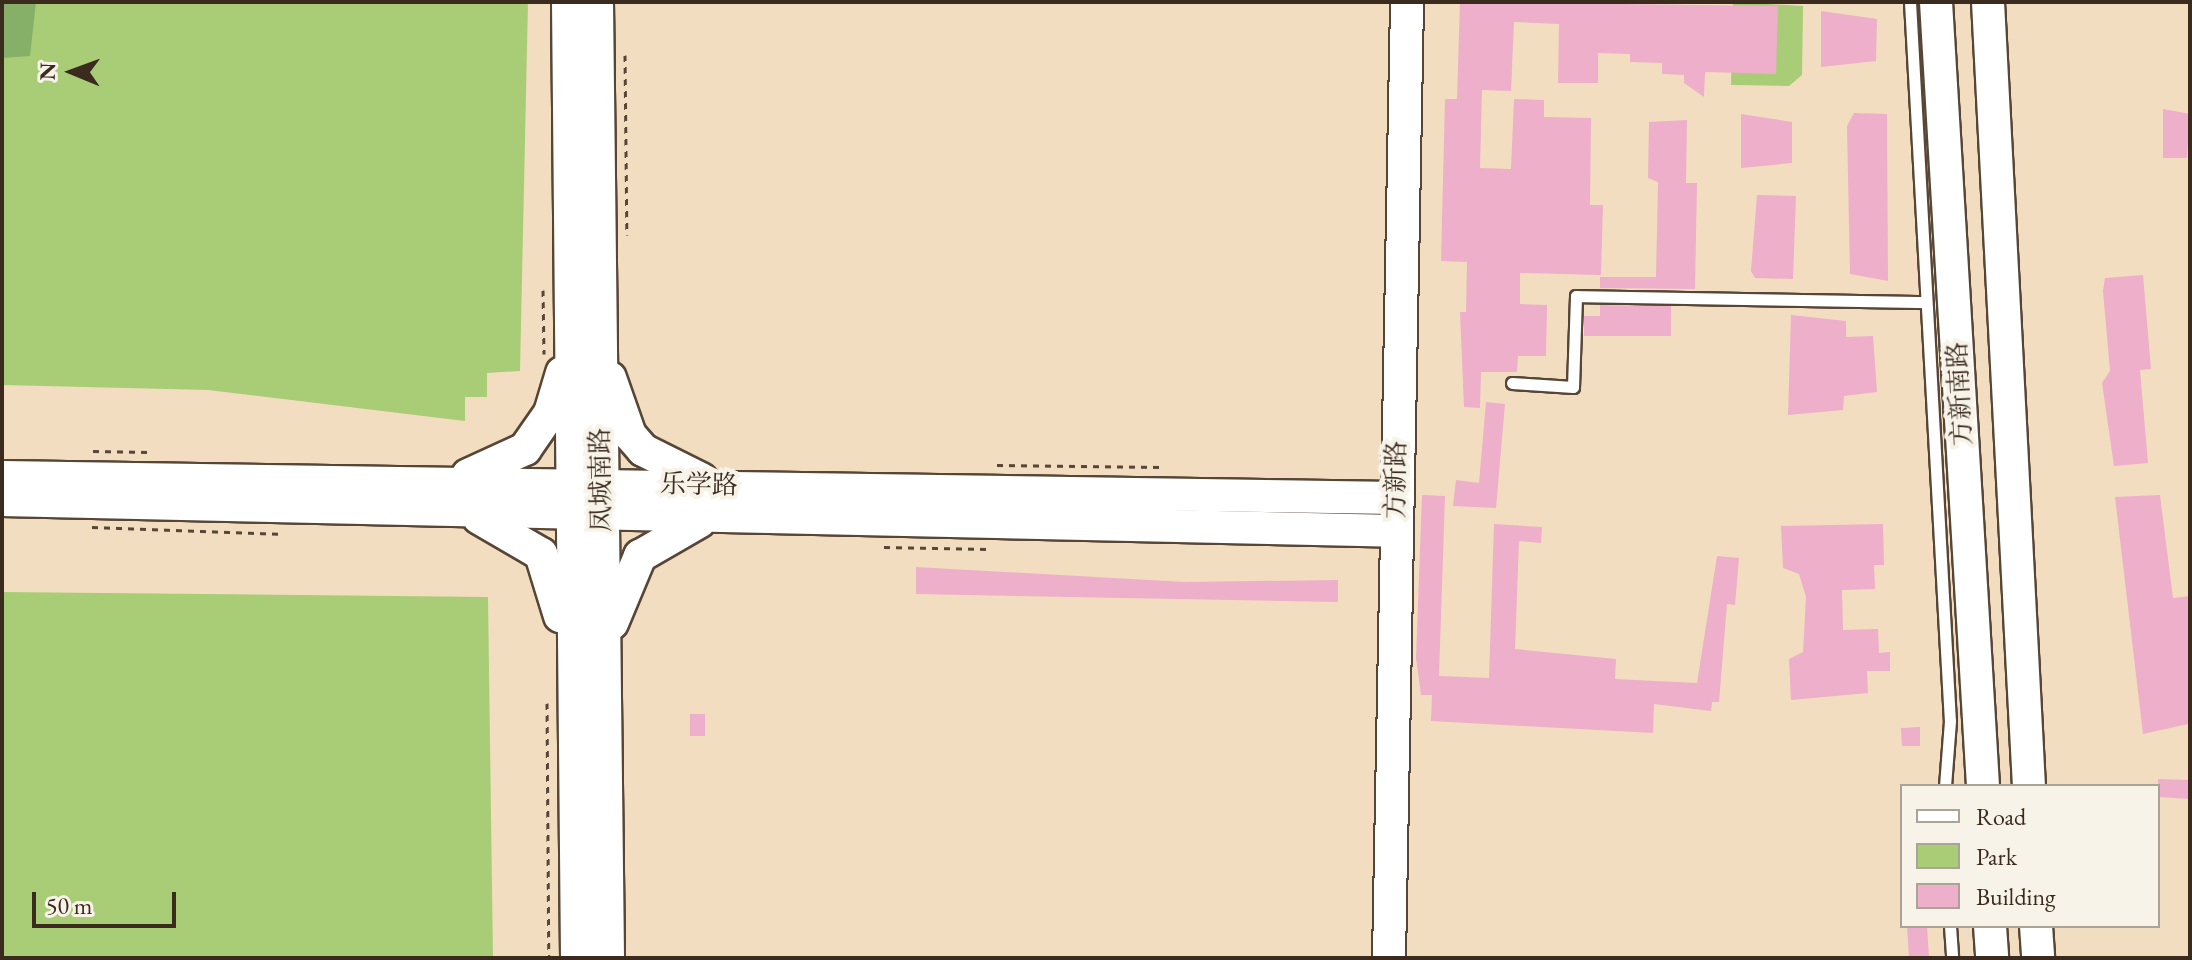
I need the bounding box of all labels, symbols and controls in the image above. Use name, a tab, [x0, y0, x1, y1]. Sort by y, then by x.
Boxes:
north arrow	[32, 32, 112, 112]
text: N	[33, 62, 62, 81]
street label: 方新南路	[1942, 341, 1978, 447]
street label: 凤城南路	[584, 428, 618, 532]
street label: 方新路	[1380, 441, 1412, 519]
street label: 乐学路	[660, 469, 738, 501]
legend	[1900, 784, 2160, 928]
text: Road	[1976, 801, 2026, 832]
text: Park	[1976, 841, 2017, 872]
scale bar	[36, 876, 180, 926]
text: Building	[1976, 881, 2056, 912]
text: 50 m	[46, 890, 93, 921]

